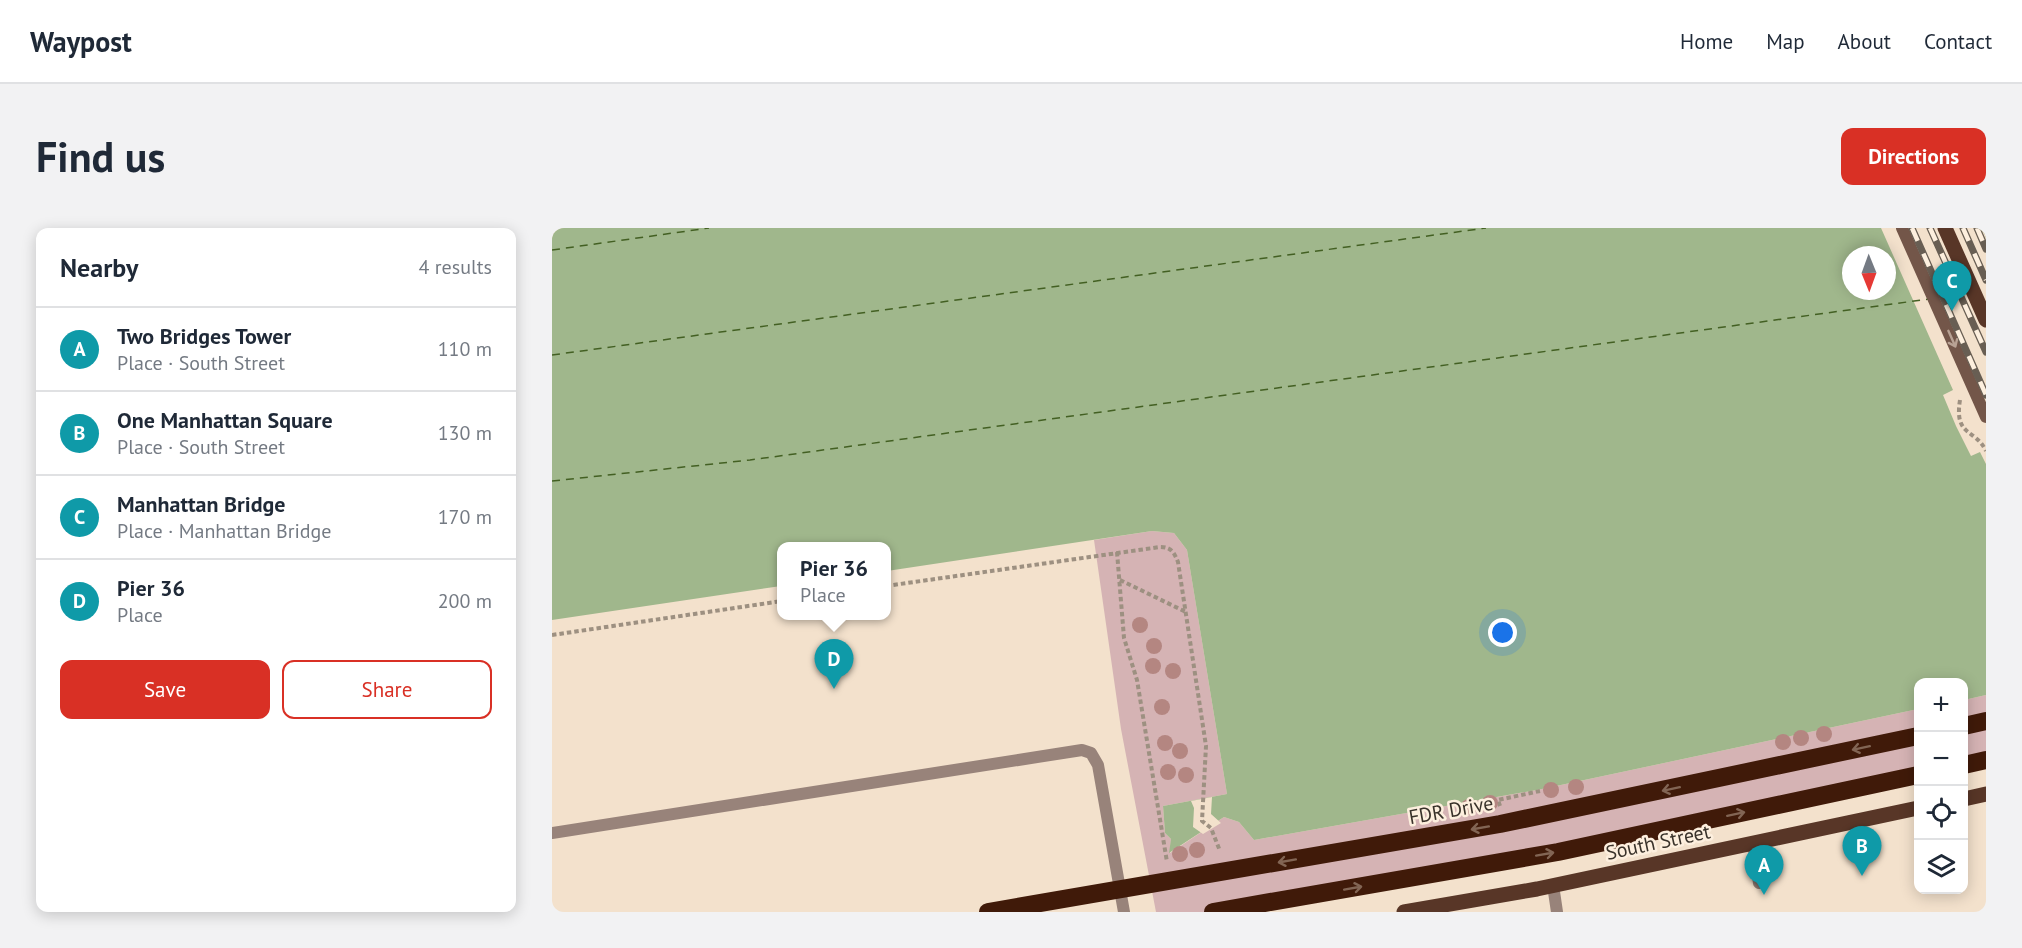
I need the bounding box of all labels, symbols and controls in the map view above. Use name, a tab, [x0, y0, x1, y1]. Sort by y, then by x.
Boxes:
text: Waypost	[30, 23, 132, 60]
text: Home	[1680, 28, 1733, 55]
text: Map	[1766, 28, 1805, 55]
text: About	[1838, 28, 1891, 55]
text: Contact	[1924, 28, 1992, 55]
button: Directions	[1841, 128, 1986, 185]
text: Find us	[36, 129, 165, 184]
north arrow	[1842, 246, 1896, 300]
text: Nearby	[60, 251, 138, 284]
text: 4 results	[419, 254, 492, 280]
pin: C	[1932, 262, 1972, 311]
text: Two Bridges Tower	[117, 322, 291, 350]
one-way arrow	[1947, 330, 1958, 348]
text: A	[73, 336, 86, 362]
text: 110 m	[438, 336, 492, 362]
text: Place · South Street	[117, 350, 285, 376]
text: One Manhattan Square	[117, 406, 333, 434]
text: B	[74, 420, 85, 446]
text: 130 m	[438, 420, 492, 446]
text: Place · South Street	[117, 434, 285, 460]
text: Manhattan Bridge	[117, 490, 286, 518]
text: C	[74, 504, 85, 530]
text: 170 m	[438, 504, 492, 530]
text: Place · Manhattan Bridge	[117, 518, 331, 544]
popup	[777, 542, 891, 620]
text: Pier 36	[800, 554, 868, 582]
text: Pier 36	[117, 574, 185, 602]
text: Place	[800, 582, 846, 608]
text: D	[73, 588, 86, 614]
text: 200 m	[438, 588, 492, 614]
text: Place	[117, 602, 163, 628]
your location	[1488, 618, 1517, 647]
pin: D	[814, 640, 854, 689]
button: Save	[60, 660, 270, 719]
button: Share	[282, 660, 492, 719]
map controls	[1914, 678, 1968, 894]
button: +	[1914, 678, 1968, 732]
button: −	[1914, 732, 1968, 786]
one-way arrow	[1852, 743, 1872, 754]
one-way arrow	[1661, 784, 1681, 795]
button: locate	[1914, 786, 1968, 840]
street label: FDR Drive	[1407, 790, 1495, 830]
one-way arrow	[1726, 808, 1745, 819]
street label: South Street	[1603, 818, 1713, 866]
one-way arrow	[1470, 823, 1490, 834]
pin: B	[1842, 826, 1882, 876]
button: layers	[1914, 840, 1968, 894]
pin: A	[1744, 846, 1784, 895]
one-way arrow	[1535, 848, 1554, 859]
one-way arrow	[1278, 856, 1298, 867]
one-way arrow	[1343, 882, 1362, 893]

